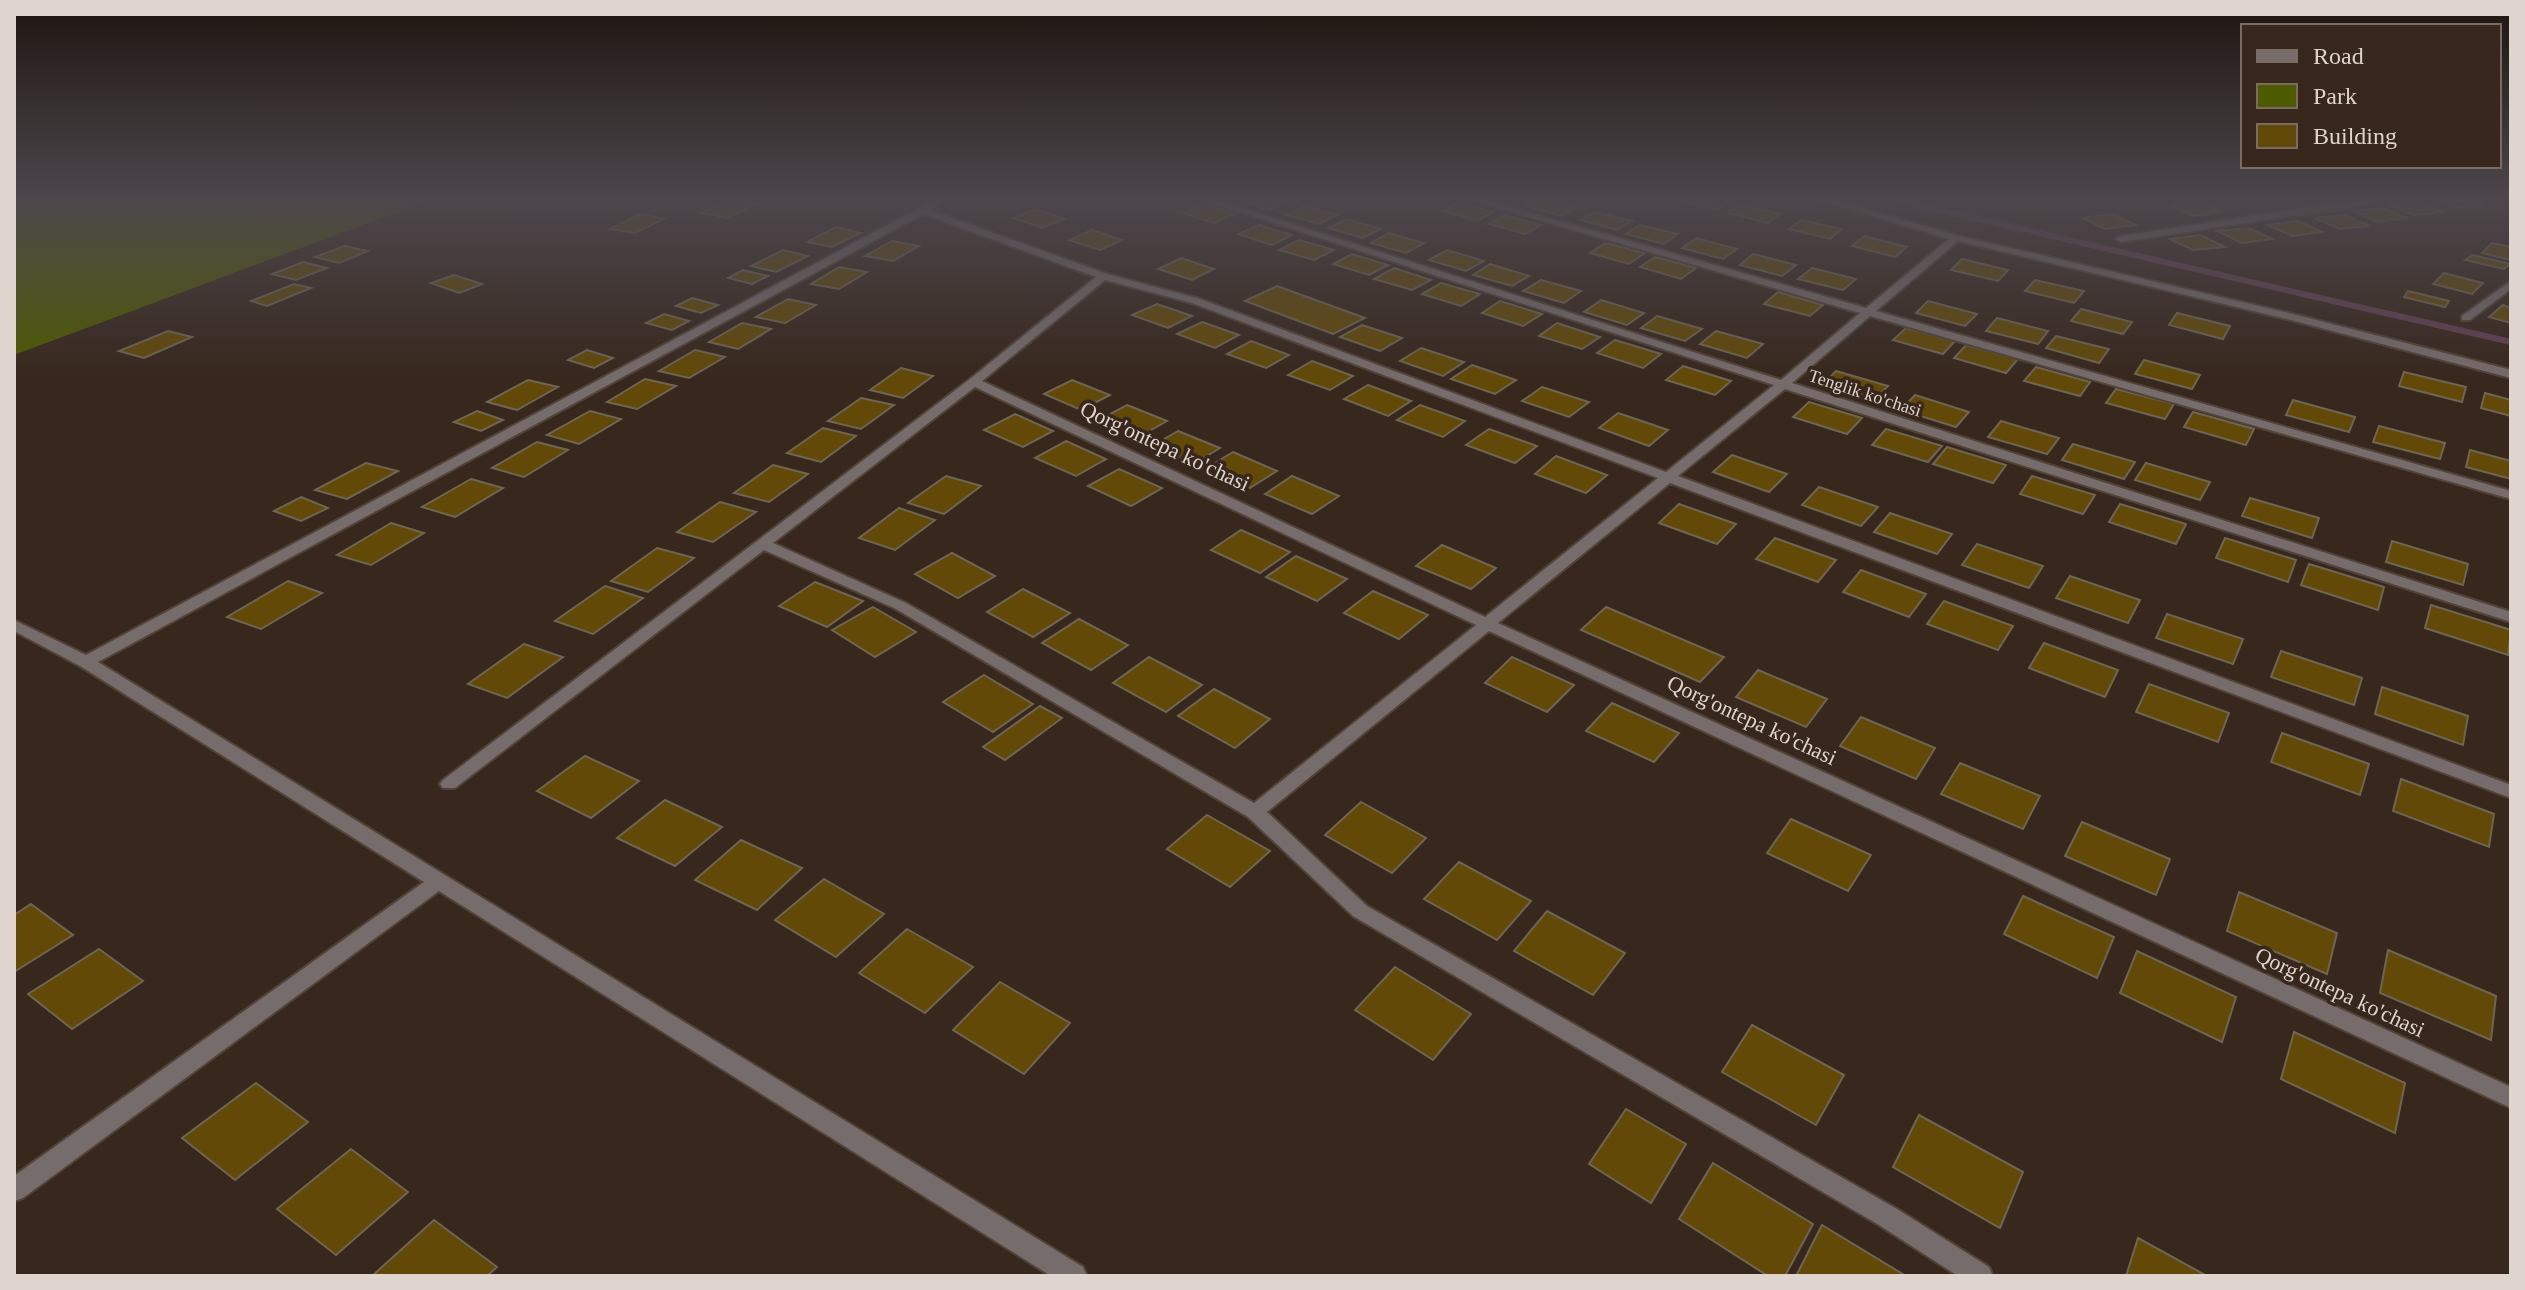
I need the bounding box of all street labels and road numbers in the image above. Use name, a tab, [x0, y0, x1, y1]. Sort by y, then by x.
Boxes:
street label: Tenglik ko'chasi	[1806, 365, 1924, 421]
street label: Qorg'ontepa ko'chasi	[1076, 396, 1254, 496]
street label: Qorg'ontepa ko'chasi	[1663, 670, 1841, 770]
street label: Qorg'ontepa ko'chasi	[2251, 942, 2429, 1042]

